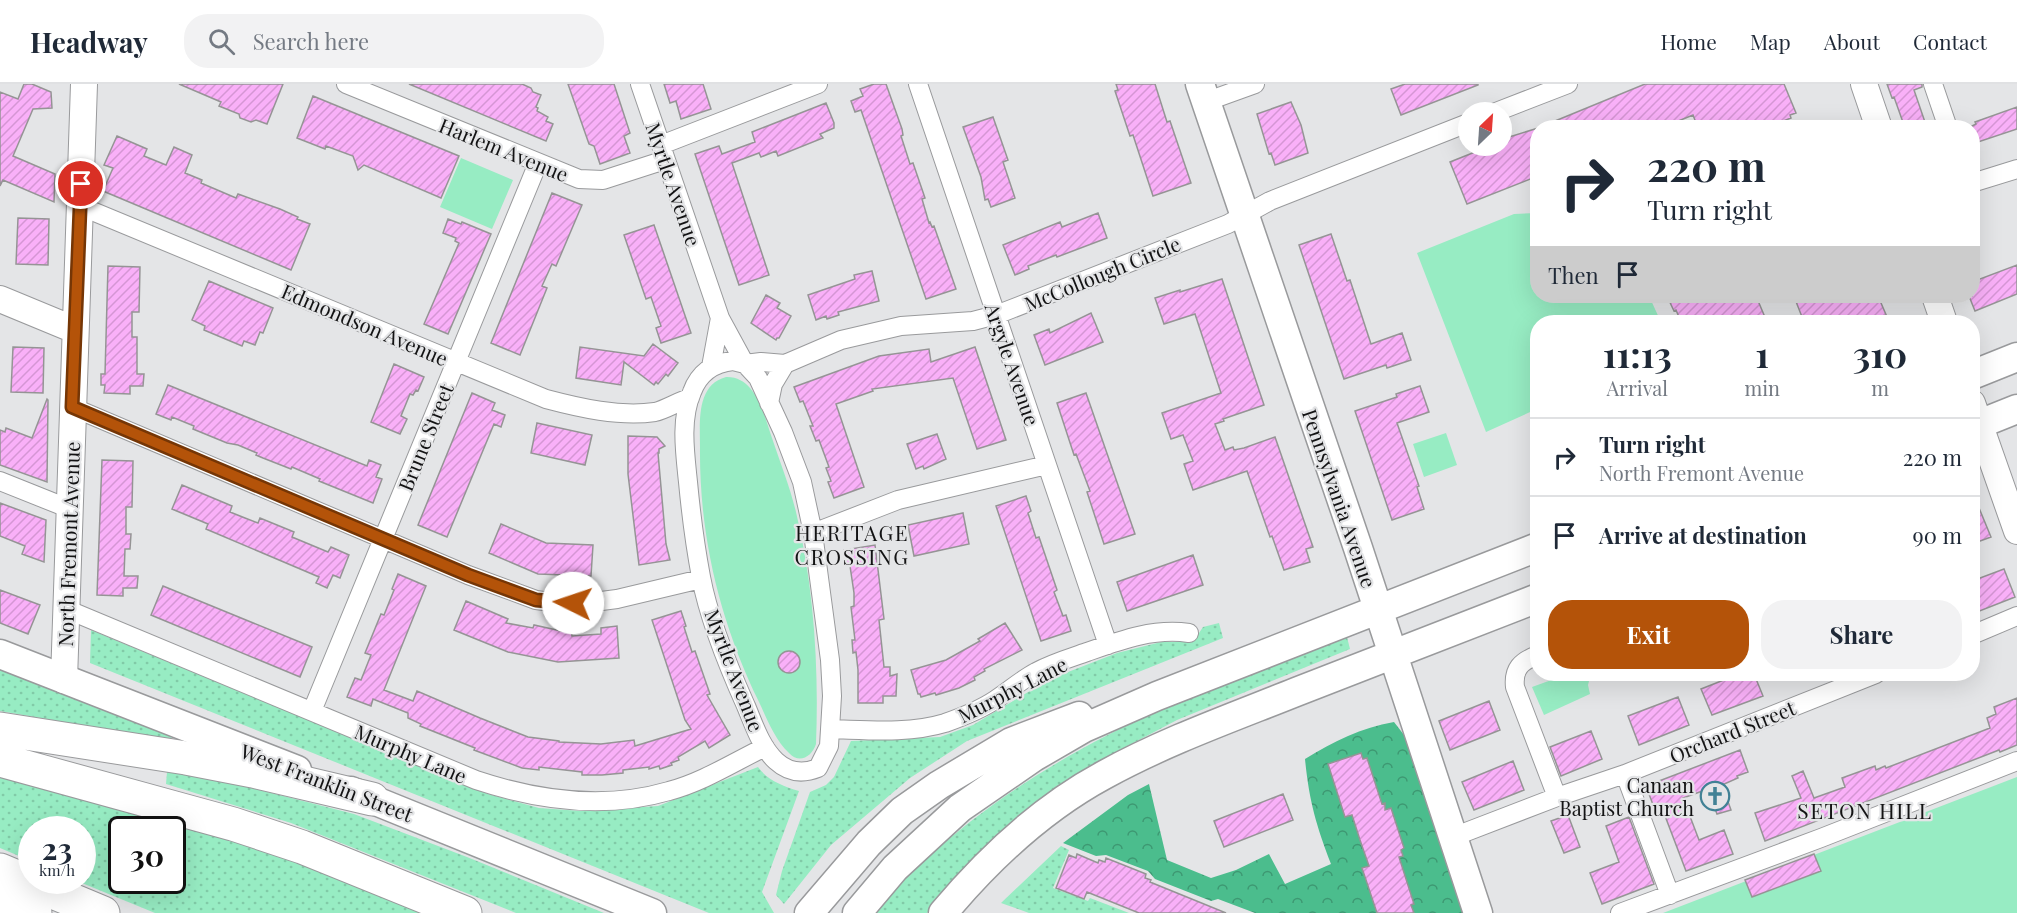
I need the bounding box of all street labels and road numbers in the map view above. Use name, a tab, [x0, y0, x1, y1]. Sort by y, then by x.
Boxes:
street label: Harlem Avenue	[435, 111, 573, 187]
street label: Myrtle Avenue	[640, 119, 708, 249]
street label: McCollough Circle	[1020, 229, 1184, 317]
street label: Edmondson Avenue	[278, 277, 452, 371]
street label: Argyle Avenue	[979, 298, 1046, 429]
street label: Brune Street	[391, 378, 459, 495]
street label: Pennsylvania Avenue	[1297, 405, 1383, 591]
street label: North Fremont Avenue	[51, 441, 85, 647]
street label: Myrtle Avenue	[699, 605, 771, 735]
street label: Murphy Lane	[953, 650, 1071, 728]
street label: Orchard Street	[1665, 693, 1800, 769]
street label: Murphy Lane	[351, 717, 471, 789]
street label: West Franklin Street	[236, 736, 418, 828]

